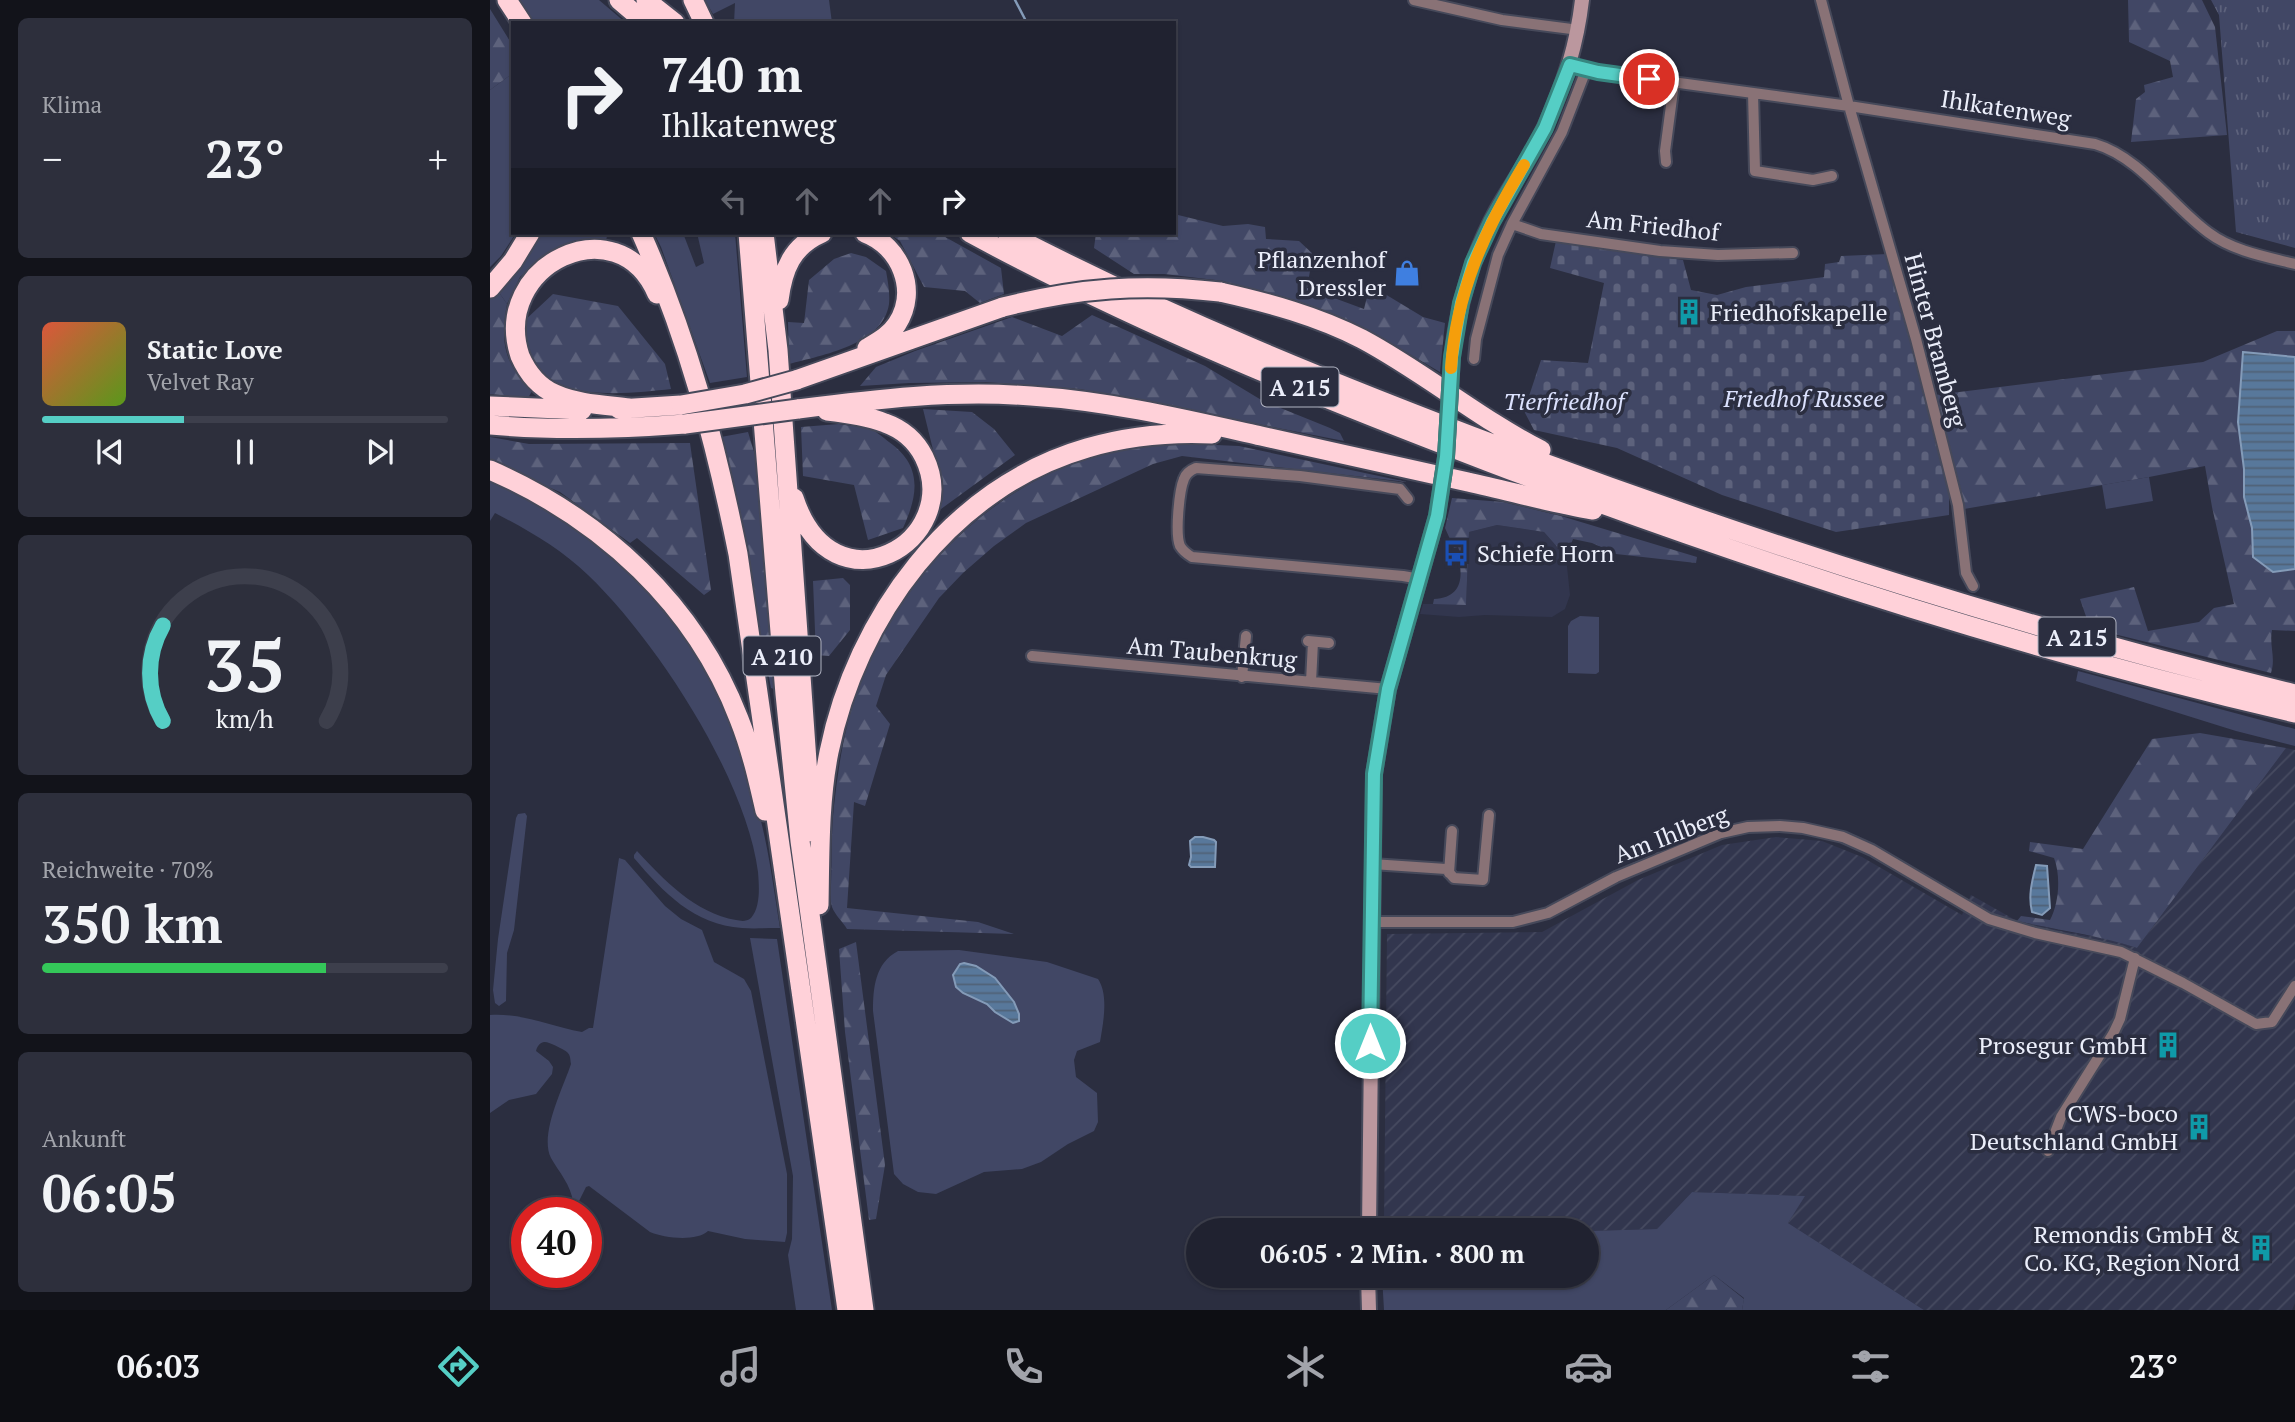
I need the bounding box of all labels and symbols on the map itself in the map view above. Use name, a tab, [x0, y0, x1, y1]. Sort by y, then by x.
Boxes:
pin	[1619, 49, 1679, 109]
street label: Ihlkatenweg	[1939, 82, 2074, 134]
street label: Am Friedhof	[1585, 202, 1723, 248]
place label: Pflanzenhof Dressler	[1257, 243, 1388, 303]
street label: Hinter Bramberg	[1897, 250, 1975, 431]
shop icon: Pflanzenhof Dressler	[1392, 258, 1422, 288]
place label: Friedhofskapelle	[1710, 296, 1888, 328]
building icon: Friedhofskapelle	[1674, 297, 1704, 327]
road number: A 215	[1262, 368, 1338, 406]
park label: Friedhof Russee	[1723, 382, 1884, 414]
park label: Tierfriedhof	[1504, 385, 1629, 417]
place label: Schiefe Horn	[1477, 537, 1614, 569]
bus stop icon: Schiefe Horn	[1441, 538, 1471, 568]
road number: A 215	[2038, 618, 2116, 656]
street label: Am Taubenkrug	[1126, 629, 1299, 675]
road number: A 210	[744, 636, 820, 676]
street label: Am Ihlberg	[1609, 797, 1733, 870]
position arrow	[1333, 1006, 1407, 1080]
place label: Prosegur GmbH	[1979, 1029, 2147, 1061]
building icon: Prosegur GmbH	[2153, 1030, 2183, 1060]
place label: CWS-boco Deutschland GmbH	[1970, 1097, 2178, 1157]
building icon: CWS-boco Deutschland GmbH	[2184, 1112, 2214, 1142]
speed limit sign: 40	[511, 1197, 602, 1288]
place label: Remondis GmbH & Co. KG, Region Nord	[2024, 1218, 2240, 1278]
building icon: Remondis GmbH & Co. KG, Region Nord	[2246, 1233, 2276, 1263]

